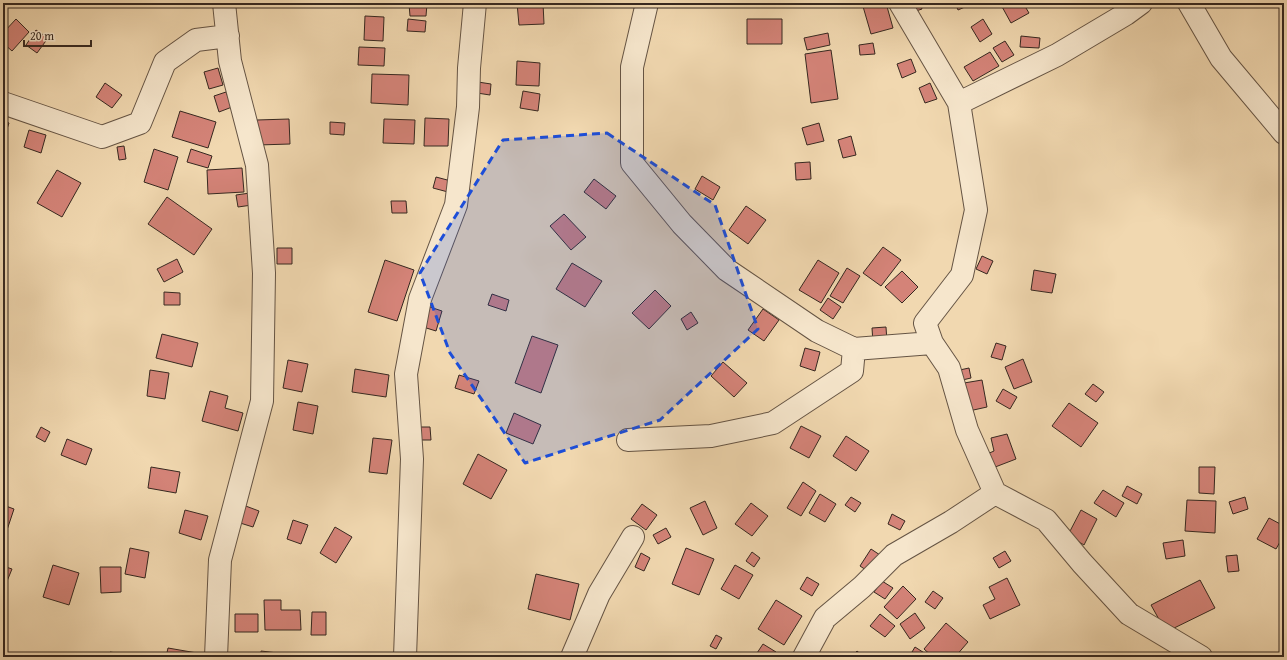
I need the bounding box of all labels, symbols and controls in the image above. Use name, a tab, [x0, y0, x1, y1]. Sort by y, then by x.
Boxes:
scale bar	[24, 22, 91, 48]
text: 20 m	[30, 27, 54, 44]

